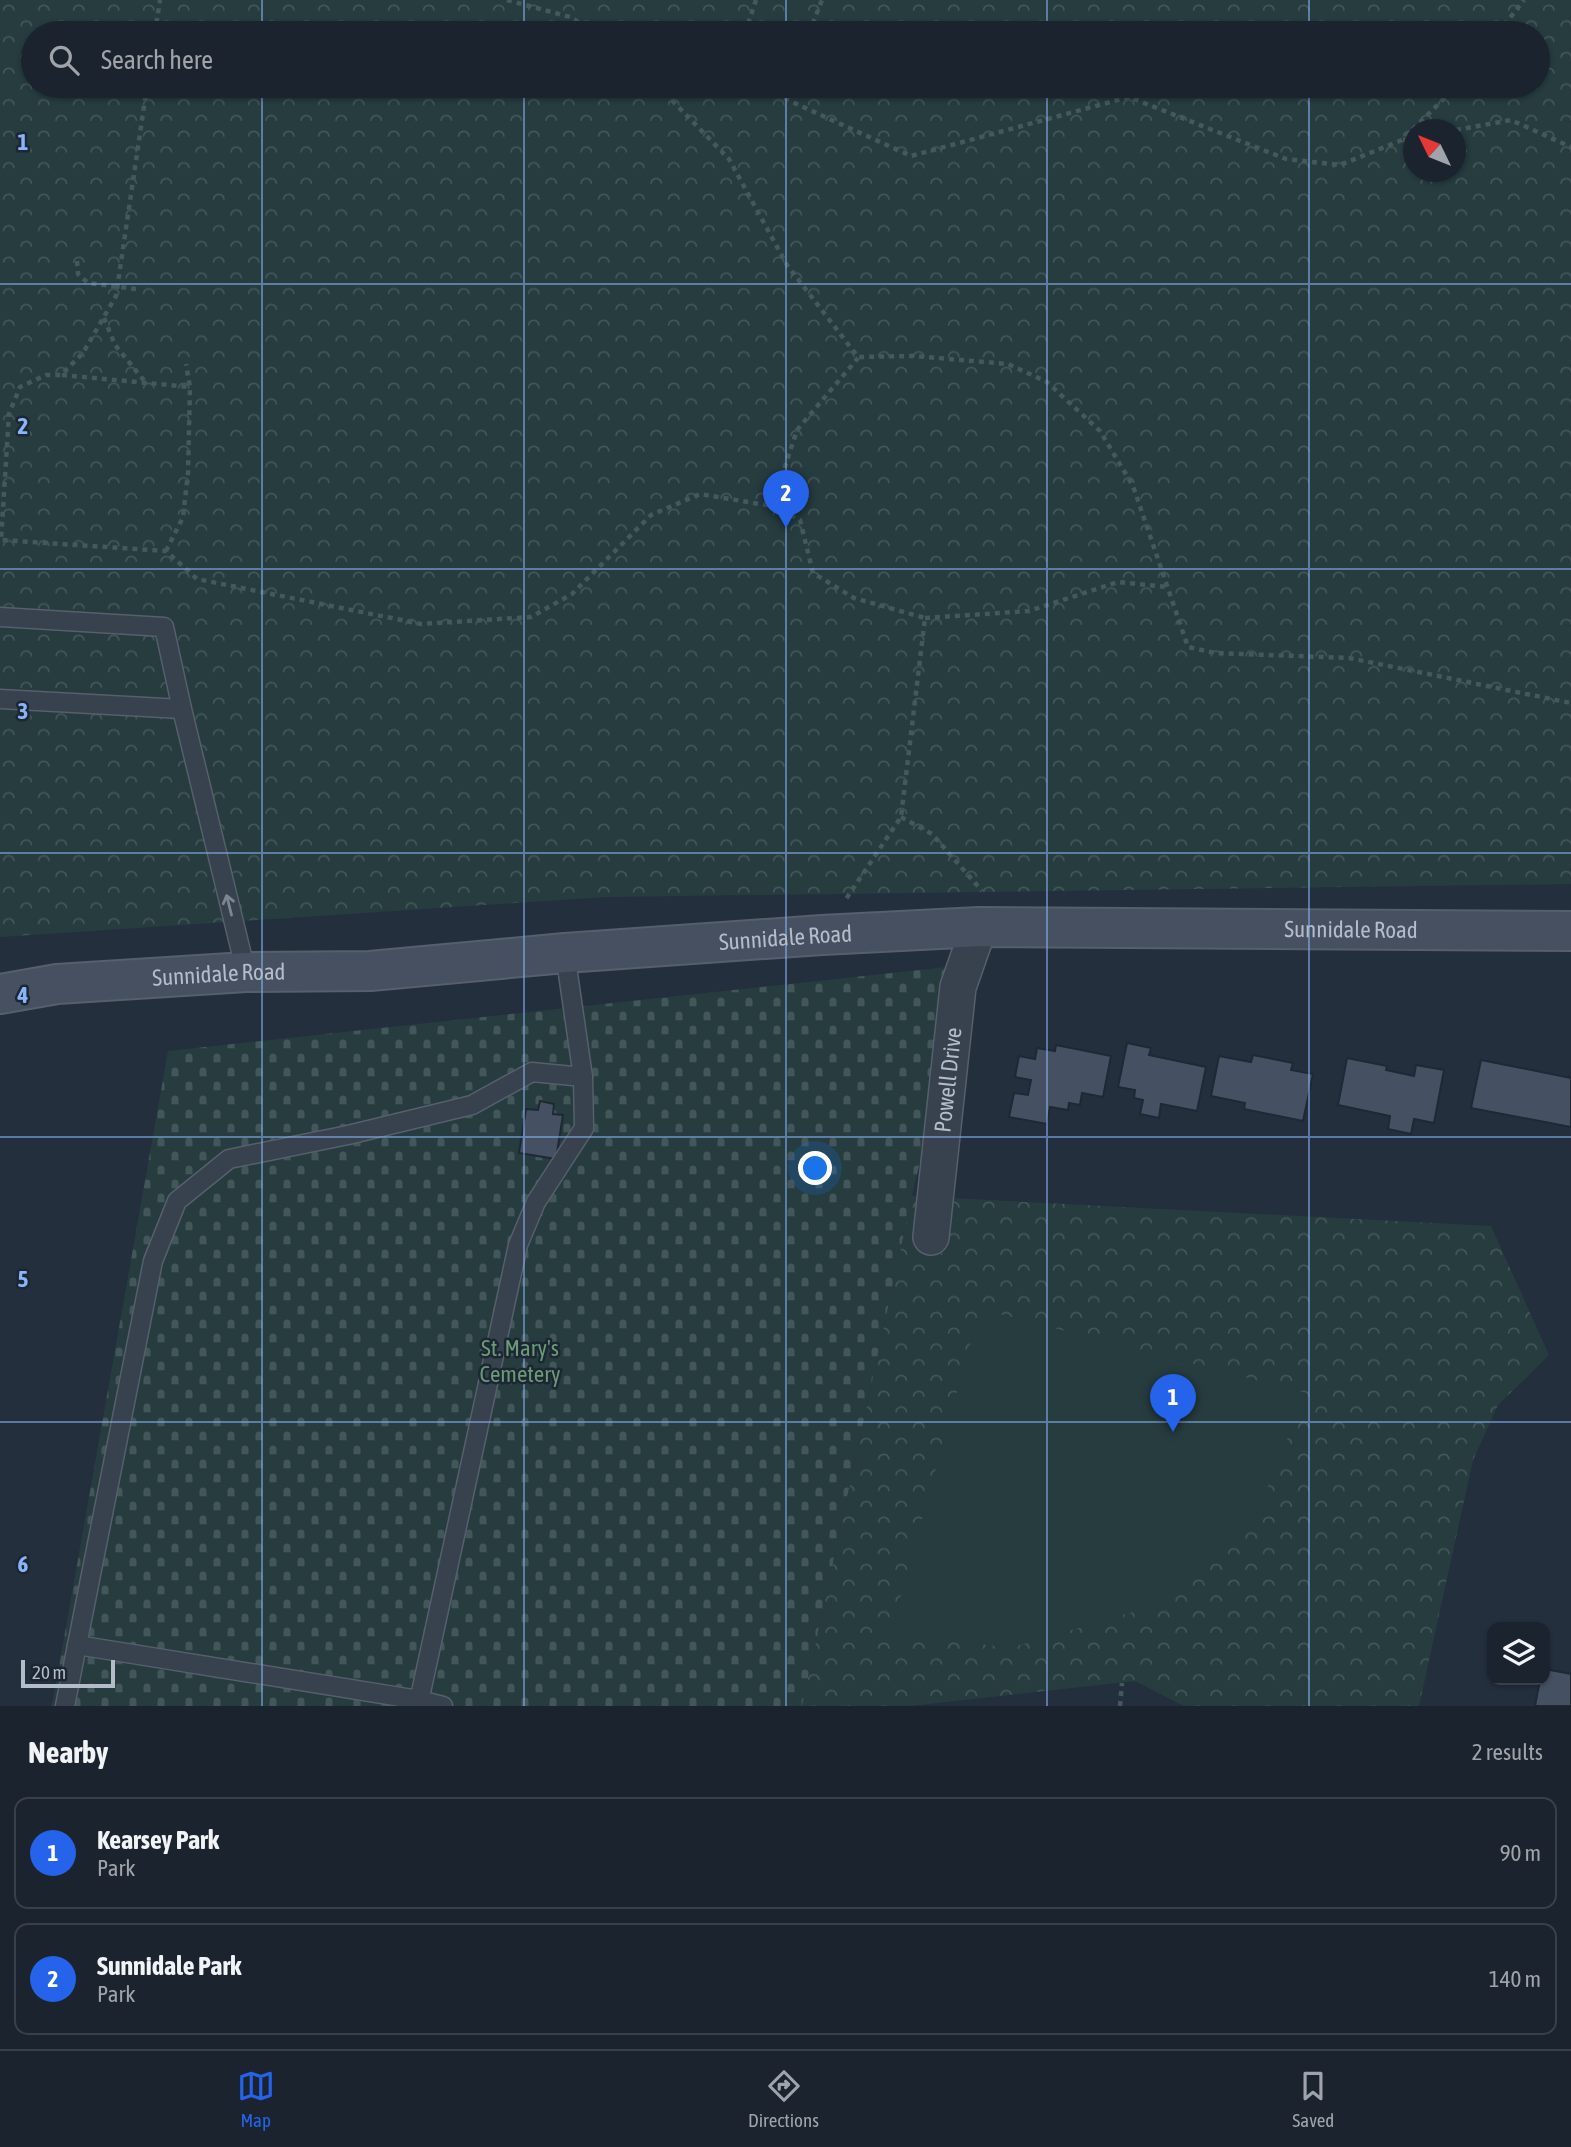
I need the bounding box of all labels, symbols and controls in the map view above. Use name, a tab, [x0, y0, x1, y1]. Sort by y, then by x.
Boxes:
search box	[21, 21, 1550, 98]
icon: search	[45, 41, 83, 79]
text: Search here	[101, 45, 213, 75]
north arrow	[1403, 119, 1466, 182]
text: 1	[18, 129, 29, 155]
text: 2	[18, 413, 28, 439]
pin: 2	[763, 470, 809, 528]
text: 3	[18, 698, 28, 724]
one-way arrow	[222, 894, 236, 917]
street label: Sunnidale Road	[1284, 916, 1418, 943]
street label: Sunnidale Road	[718, 920, 853, 955]
street label: Sunnidale Road	[151, 959, 286, 991]
text: 4	[17, 982, 29, 1008]
street label: Powell Drive	[929, 1026, 967, 1134]
your location	[798, 1151, 832, 1185]
text: 5	[18, 1266, 29, 1292]
park label: St. Mary's Cemetery	[480, 1335, 560, 1387]
pin: 1	[1150, 1374, 1196, 1432]
text: 6	[18, 1551, 29, 1577]
map controls	[1487, 1622, 1550, 1685]
button: layers	[1487, 1622, 1550, 1685]
scale bar	[21, 1657, 116, 1689]
text: 20 m	[32, 1661, 66, 1683]
text: Nearby	[28, 1735, 108, 1769]
text: 2 results	[1472, 1739, 1543, 1765]
text: Kearsey Park	[97, 1825, 219, 1855]
text: 1	[48, 1840, 58, 1866]
text: 90 m	[1500, 1840, 1541, 1866]
text: Park	[97, 1855, 135, 1881]
text: Sunnidale Park	[97, 1951, 242, 1981]
text: 2	[48, 1966, 58, 1992]
text: 140 m	[1489, 1966, 1541, 1992]
text: Park	[97, 1981, 135, 2007]
tab: Map	[237, 2067, 275, 2131]
tab: Directions	[748, 2067, 819, 2131]
tab: Saved	[1292, 2067, 1334, 2131]

